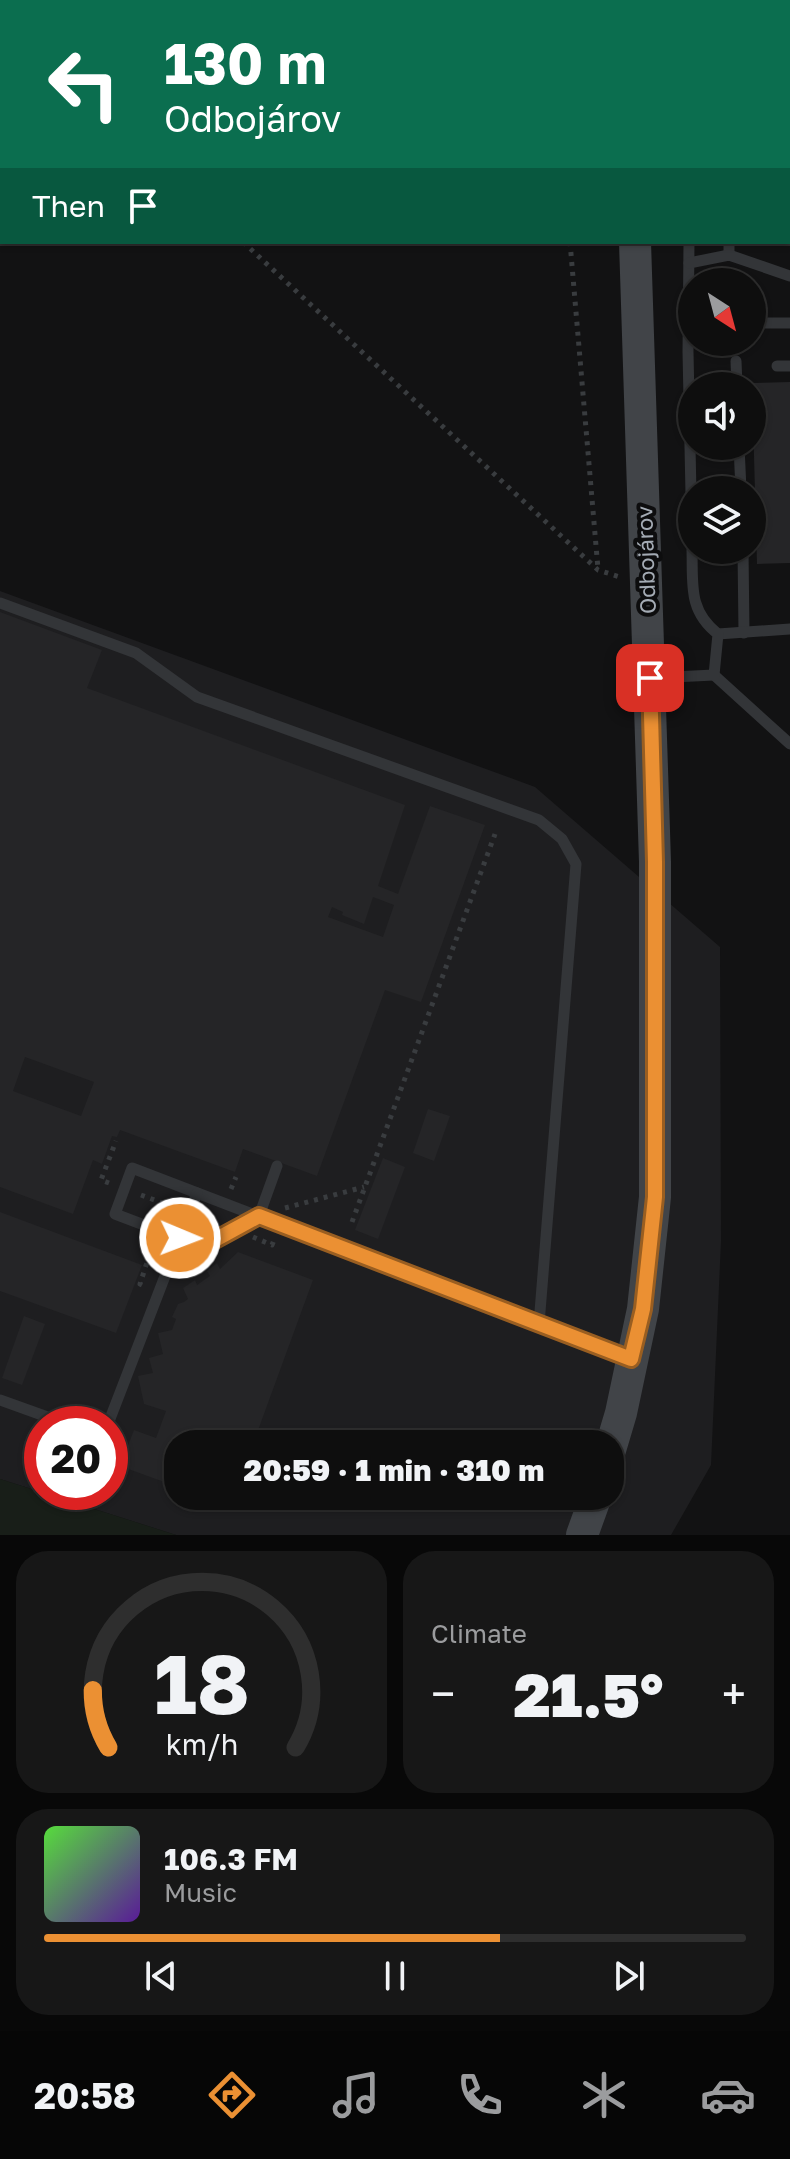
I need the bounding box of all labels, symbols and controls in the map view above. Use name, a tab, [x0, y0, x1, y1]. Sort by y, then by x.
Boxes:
text: 130 m	[164, 29, 326, 96]
icon: left	[32, 32, 136, 136]
text: Odbojárov	[164, 97, 341, 140]
icon: arrive	[121, 184, 165, 228]
text: Then	[32, 188, 105, 224]
north arrow	[678, 268, 766, 356]
map controls	[678, 268, 766, 564]
button: sound	[678, 372, 766, 460]
button: layers	[678, 476, 766, 564]
street label: Odbojárov	[630, 505, 661, 615]
pin	[616, 644, 684, 712]
icon: arrive	[628, 656, 672, 700]
position arrow	[138, 1196, 222, 1280]
speed limit sign: 20	[24, 1406, 128, 1510]
text: 20:59 · 1 min · 310 m	[244, 1452, 544, 1488]
text: Climate	[431, 1618, 527, 1649]
text: 18	[153, 1632, 250, 1732]
text: 21.5°	[514, 1658, 663, 1730]
text: −	[431, 1667, 455, 1720]
text: +	[722, 1667, 746, 1720]
text: km/h	[165, 1727, 238, 1761]
text: 106.3 FM	[164, 1841, 298, 1877]
text: Music	[164, 1877, 237, 1908]
icon: previous	[139, 1954, 183, 1998]
icon: pause	[373, 1954, 417, 1998]
icon: next	[607, 1954, 651, 1998]
icon: directions	[204, 2067, 260, 2123]
icon: music	[328, 2067, 384, 2123]
icon: phone	[452, 2067, 508, 2123]
icon: climate	[576, 2067, 632, 2123]
icon: car	[700, 2067, 756, 2123]
text: 20:58	[34, 2074, 136, 2117]

